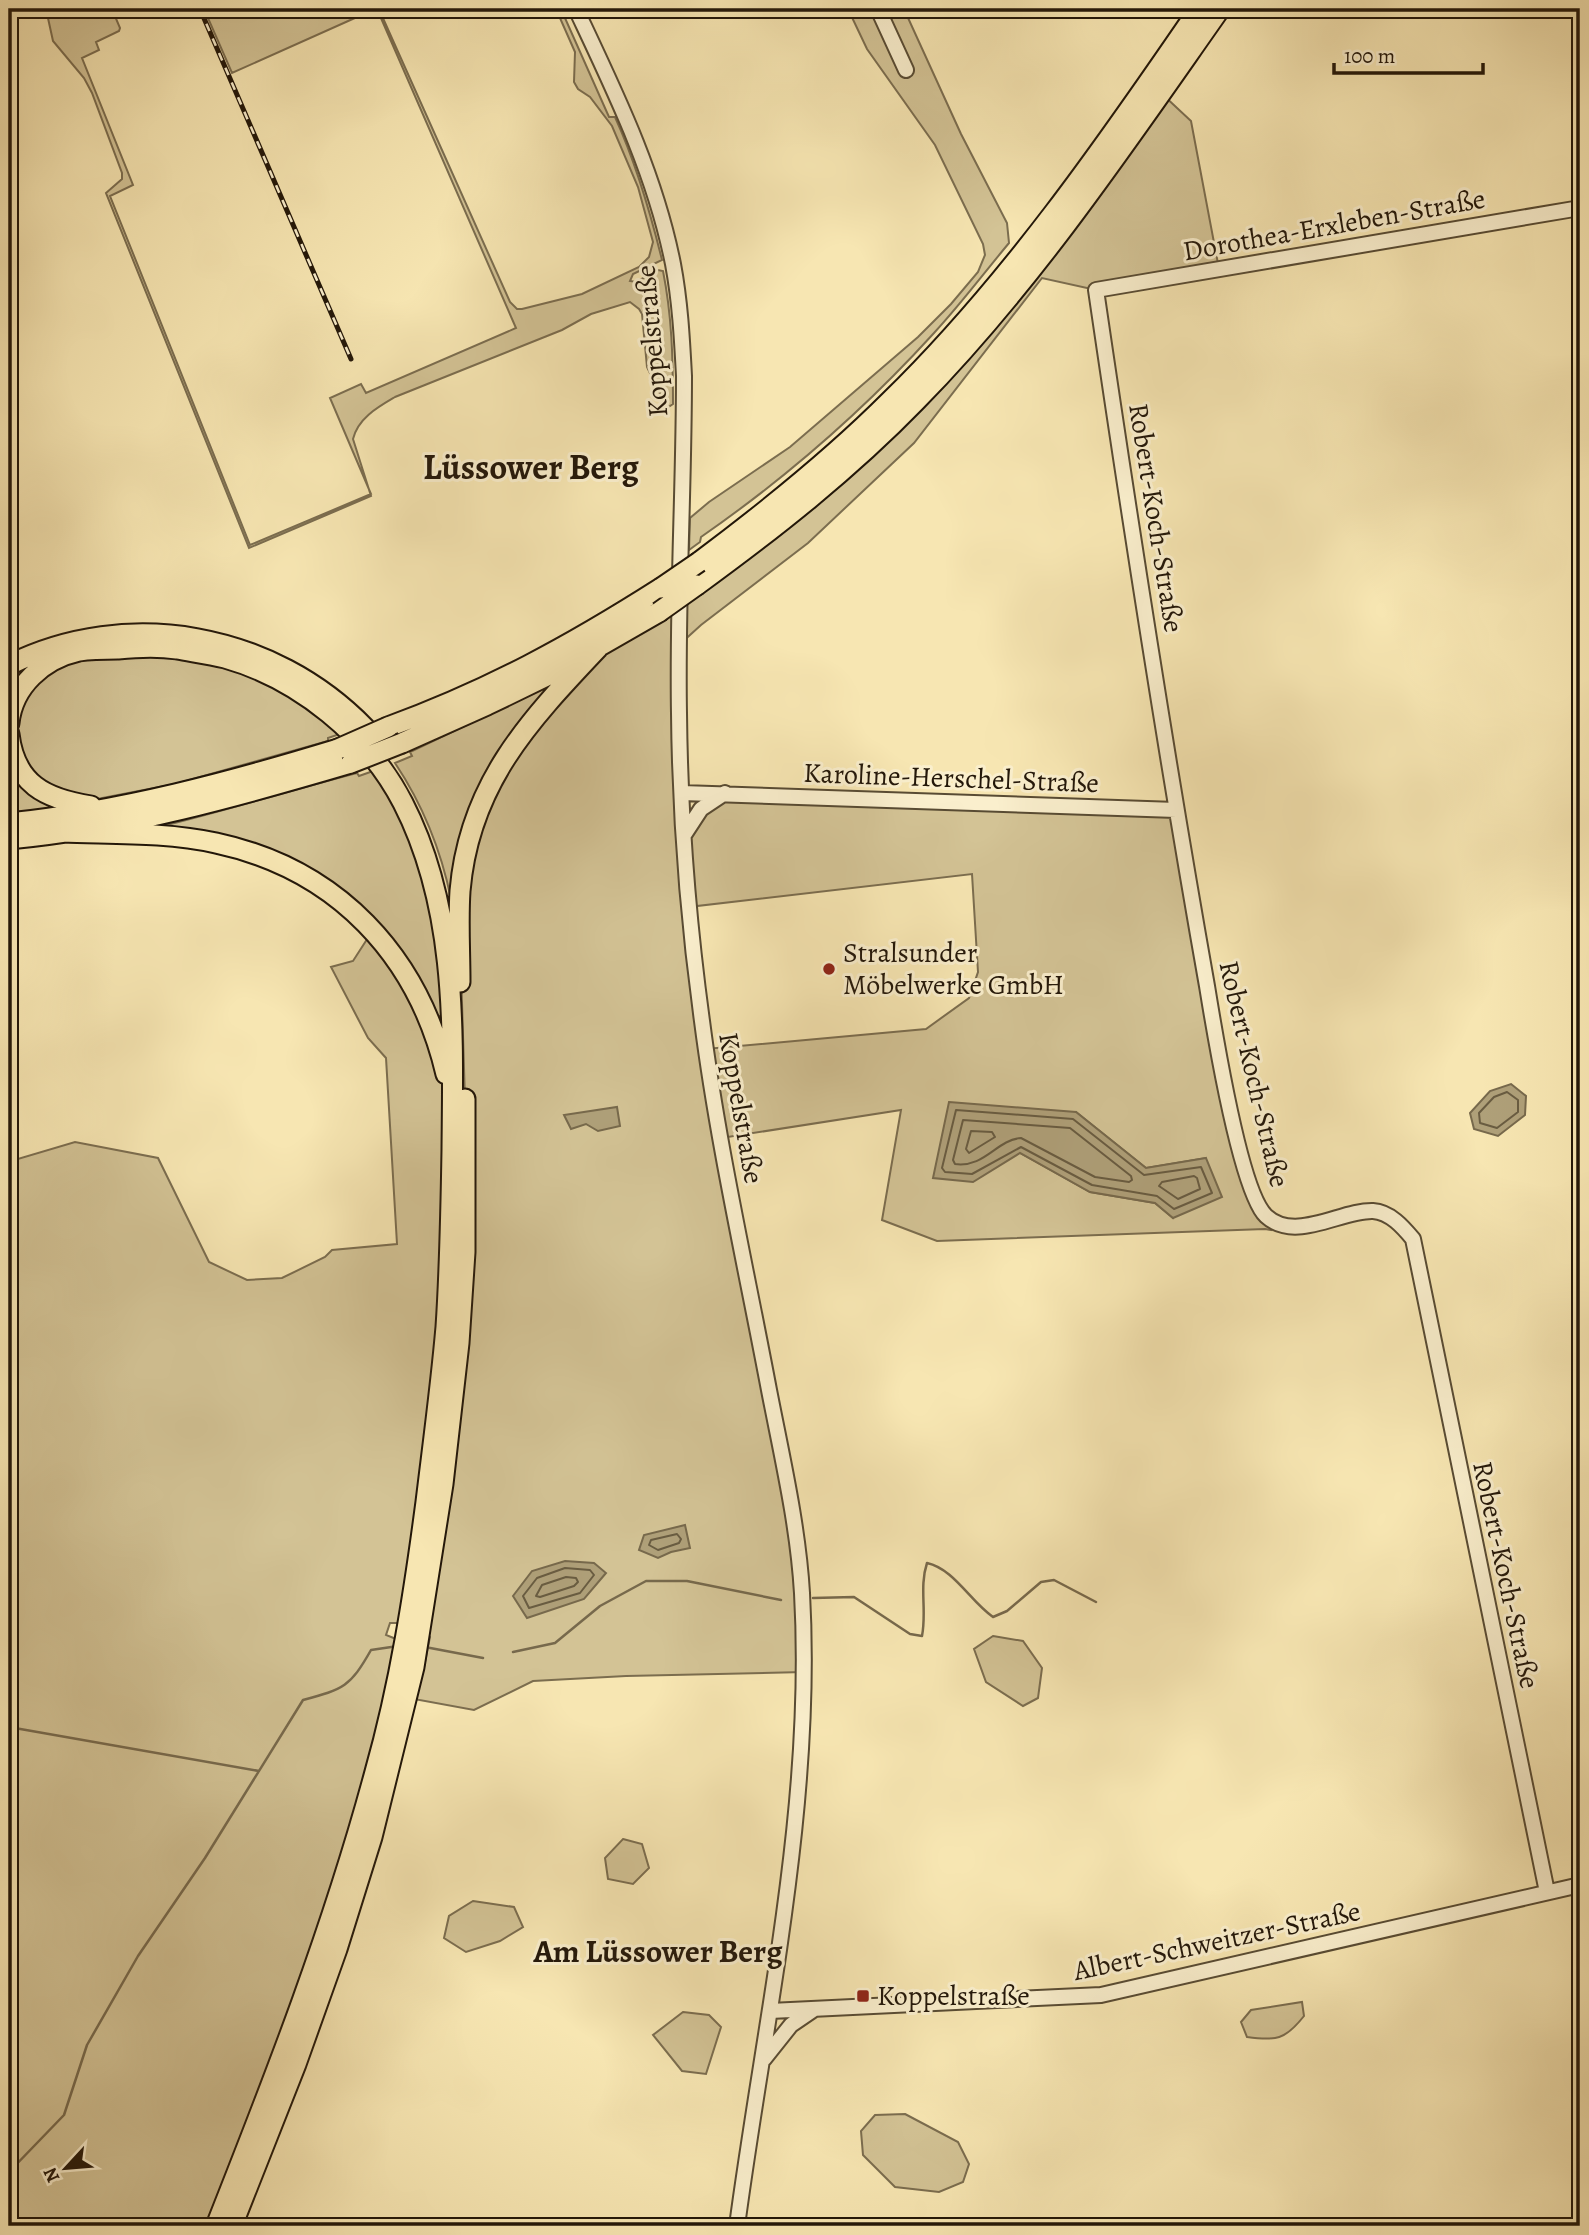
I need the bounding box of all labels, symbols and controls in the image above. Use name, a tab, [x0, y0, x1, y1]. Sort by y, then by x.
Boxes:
scale bar	[1334, 32, 1482, 76]
text: 100 m	[1344, 42, 1395, 70]
street label: Dorothea-Erxleben-Straße	[1180, 180, 1488, 270]
street label: Koppelstraße	[626, 263, 678, 419]
street label: Robert-Koch-Straße	[1119, 401, 1193, 635]
district label: Lüssower Berg	[423, 443, 639, 491]
street label: Karoline-Herschel-Straße	[803, 754, 1099, 802]
place label: Stralsunder Möbelwerke GmbH	[843, 934, 1064, 1004]
street label: Robert-Koch-Straße	[1209, 957, 1299, 1191]
marker: Stralsunder Möbelwerke GmbH	[821, 961, 837, 977]
street label: Koppelstraße	[709, 1030, 773, 1186]
street label: Robert-Koch-Straße	[1463, 1458, 1549, 1692]
street label: Albert-Schweitzer-Straße	[1069, 1892, 1364, 1990]
district label: Am Lüssower Berg	[532, 1929, 783, 1973]
place label: Koppelstraße	[877, 1977, 1030, 2015]
marker: Koppelstraße	[855, 1988, 871, 2004]
north arrow	[32, 2134, 102, 2204]
text: N	[37, 2163, 66, 2187]

